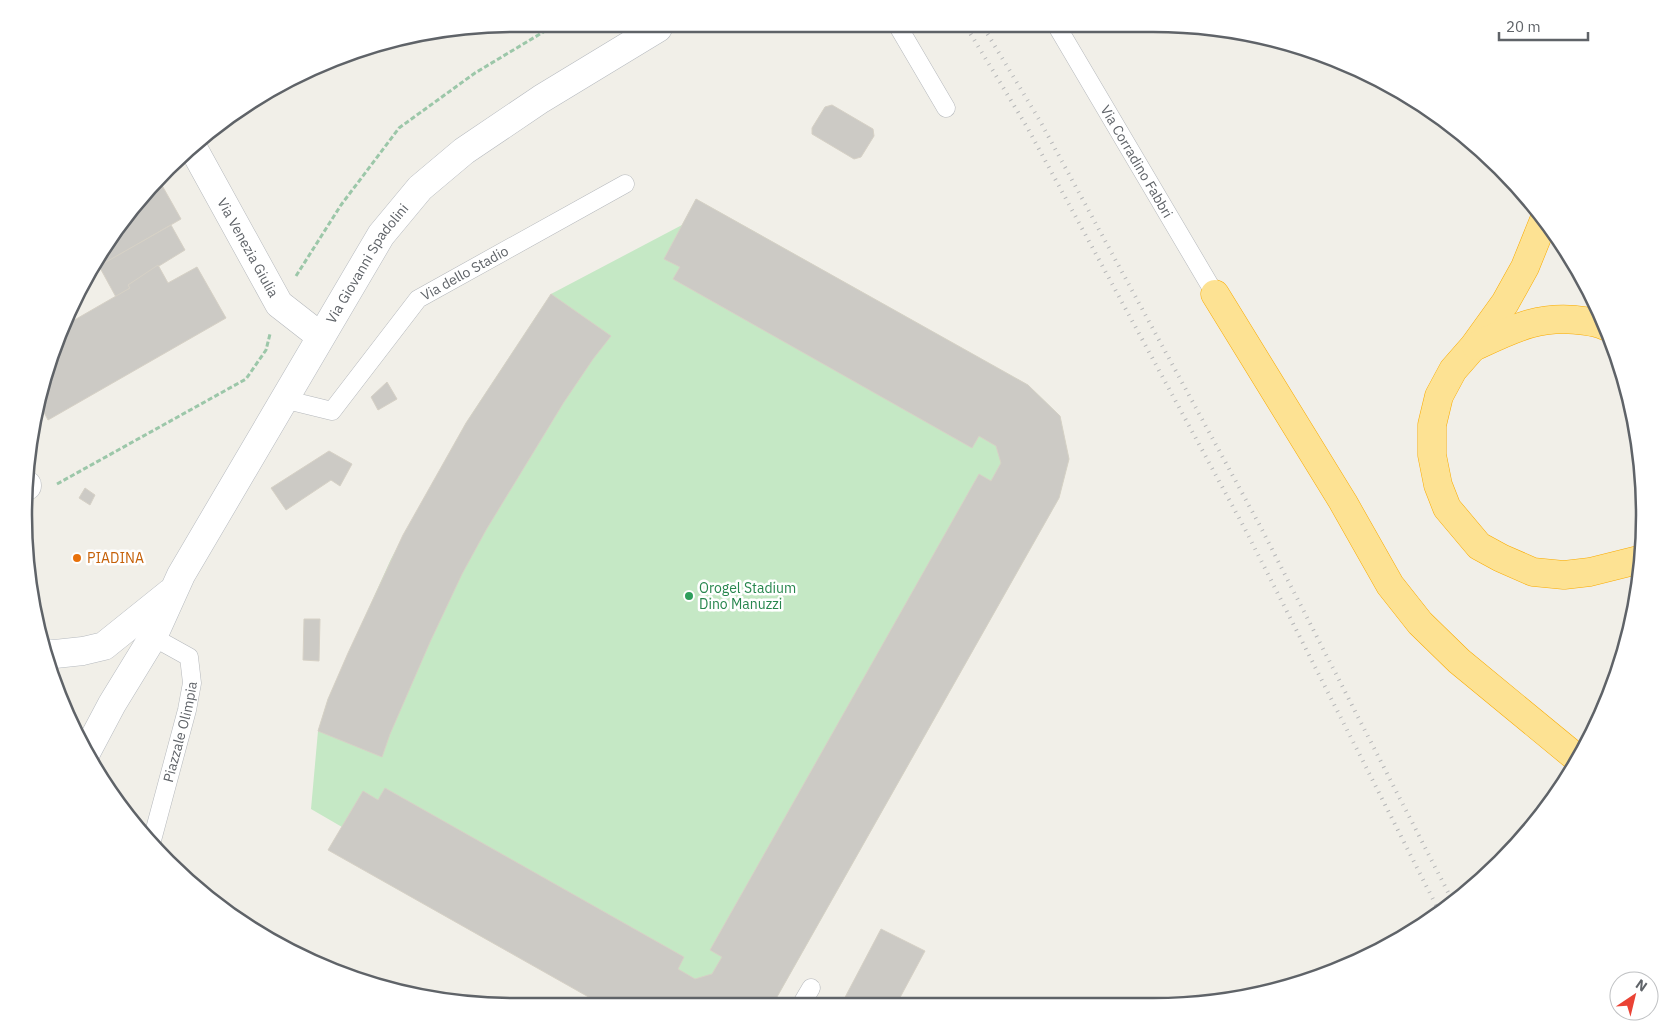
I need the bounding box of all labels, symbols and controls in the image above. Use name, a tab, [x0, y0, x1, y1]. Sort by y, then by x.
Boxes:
scale bar	[1499, 10, 1588, 42]
text: 20 m	[1506, 17, 1541, 36]
street label: Via Corradino Fabbri	[1097, 102, 1177, 221]
street label: Via Venezia Giulia	[213, 195, 283, 301]
street label: Via Giovanni Spadolini	[322, 200, 412, 327]
street label: Via dello Stadio	[418, 242, 512, 305]
place label: PIADINA	[87, 549, 144, 567]
marker: PIADINA	[71, 552, 83, 564]
place label: Orogel Stadium Dino Manuzzi	[699, 579, 796, 613]
marker: Orogel Stadium Dino Manuzzi	[683, 590, 695, 602]
street label: Piazzale Olimpia	[159, 679, 201, 784]
north arrow	[1609, 971, 1659, 1021]
text: N	[1632, 975, 1651, 996]

